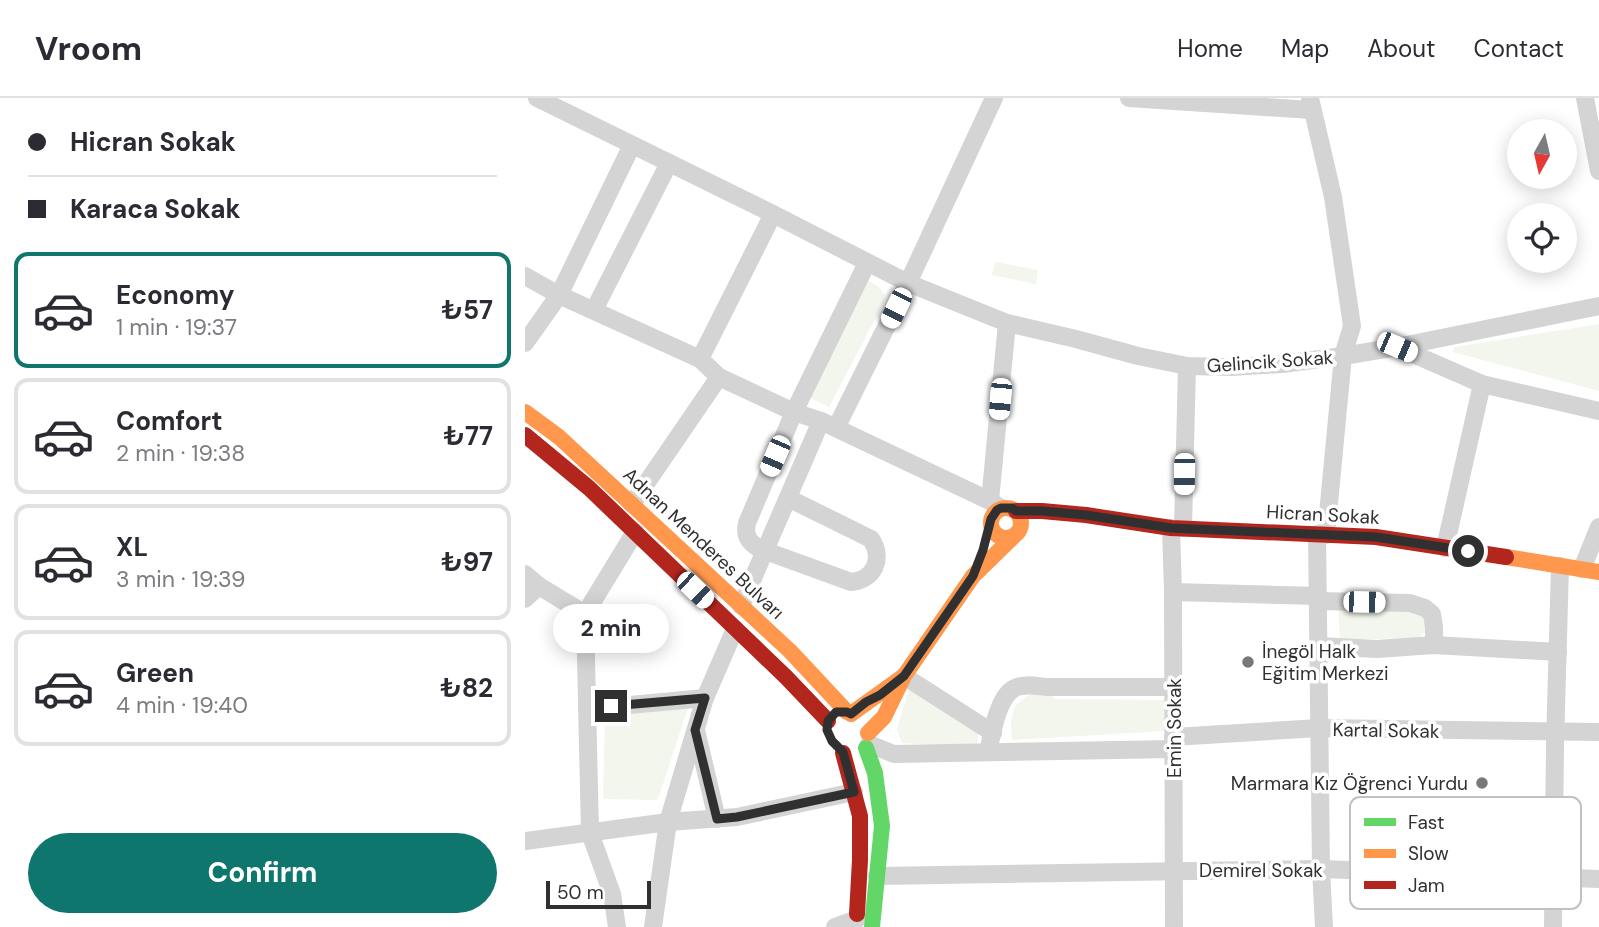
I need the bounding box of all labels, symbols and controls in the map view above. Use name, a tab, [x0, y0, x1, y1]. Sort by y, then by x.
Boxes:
text: Vroom	[35, 27, 142, 70]
text: Home	[1177, 33, 1243, 64]
text: Map	[1281, 33, 1329, 64]
text: About	[1367, 33, 1436, 64]
text: Contact	[1474, 33, 1564, 64]
north arrow	[1507, 119, 1577, 189]
map controls	[1507, 119, 1577, 273]
text: Hicran Sokak	[70, 125, 236, 159]
text: Karaca Sokak	[70, 192, 241, 226]
button: locate	[1507, 203, 1577, 273]
text: Economy	[116, 278, 234, 312]
icon: car	[32, 279, 95, 342]
car	[878, 285, 915, 331]
text: ₺57	[442, 293, 493, 327]
text: 1 min · 19:37	[116, 312, 237, 342]
car	[1374, 329, 1421, 365]
street label: Gelincik Sokak	[1206, 345, 1335, 378]
car	[988, 377, 1013, 421]
text: Comfort	[116, 404, 222, 438]
icon: car	[32, 405, 95, 468]
text: ₺77	[444, 419, 493, 453]
car	[758, 433, 793, 479]
text: 2 min · 19:38	[116, 438, 245, 468]
car	[1174, 453, 1195, 495]
street label: Adnan Menderes Bulvarı	[618, 462, 789, 625]
street label: Hicran Sokak	[1266, 499, 1381, 530]
text: XL	[116, 530, 148, 564]
icon: car	[32, 531, 95, 594]
route start	[1452, 535, 1484, 567]
text: ₺97	[441, 545, 493, 579]
text: 3 min · 19:39	[116, 564, 245, 594]
car	[673, 568, 718, 612]
car	[1343, 591, 1386, 613]
callout: 2 min	[553, 604, 669, 654]
text: 2 min	[581, 613, 641, 643]
place label: İnegöl Halk Eğitim Merkezi	[1262, 639, 1389, 686]
marker: İnegöl Halk Eğitim Merkezi	[1240, 654, 1256, 670]
text: Green	[116, 656, 194, 690]
icon: car	[32, 657, 95, 720]
text: ₺82	[440, 671, 493, 705]
street label: Emin Sokak	[1162, 678, 1187, 778]
text: 4 min · 19:40	[116, 690, 248, 720]
route end	[595, 690, 627, 722]
street label: Kartal Sokak	[1332, 717, 1440, 744]
place label: Marmara Kız Öğrenci Yurdu	[1231, 771, 1468, 796]
marker: Marmara Kız Öğrenci Yurdu	[1474, 775, 1490, 791]
legend	[1350, 797, 1581, 909]
text: Fast	[1408, 810, 1444, 835]
button: Confirm	[28, 833, 497, 913]
text: Slow	[1408, 841, 1449, 866]
street label: Demirel Sokak	[1199, 858, 1323, 883]
text: Jam	[1408, 873, 1445, 898]
scale bar	[546, 878, 651, 910]
text: 50 m	[557, 880, 604, 905]

